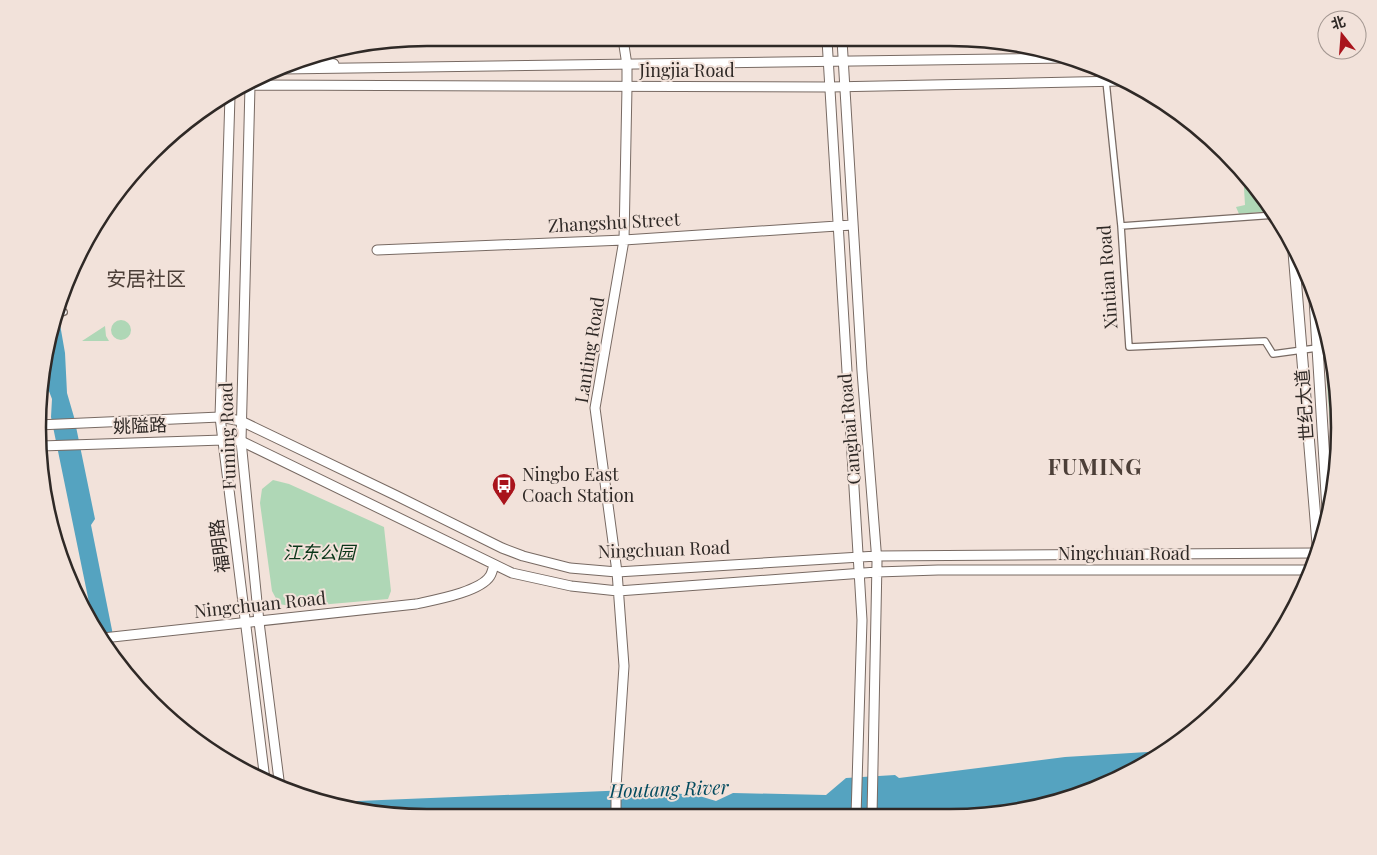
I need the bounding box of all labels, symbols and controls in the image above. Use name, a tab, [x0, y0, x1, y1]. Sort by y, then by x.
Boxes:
north arrow	[1317, 10, 1367, 60]
text: 北	[1329, 11, 1348, 33]
street label: Jingjia Road	[638, 58, 735, 82]
street label: Zhangshu Street	[547, 207, 681, 237]
street label: Xintian Road	[1091, 224, 1123, 330]
district label: 安居社区	[106, 264, 186, 291]
street label: Lanting Road	[569, 294, 609, 405]
street label: 世纪大道	[1290, 368, 1318, 442]
street label: Canghai Road	[832, 372, 866, 486]
street label: Fuming Road	[213, 381, 241, 490]
street label: 姚隘路	[113, 412, 167, 438]
district label: FUMING	[1048, 451, 1142, 481]
place label: Ningbo East Coach Station	[522, 462, 635, 507]
bus stop icon: Ningbo East Coach Station	[491, 472, 517, 506]
street label: 福明路	[204, 518, 234, 574]
street label: Ningchuan Road	[597, 535, 731, 563]
park label: 江东公园	[283, 540, 358, 564]
street label: Ningchuan Road	[1058, 541, 1191, 565]
street label: Ningchuan Road	[193, 585, 328, 623]
water label: Houtang River	[608, 773, 730, 803]

